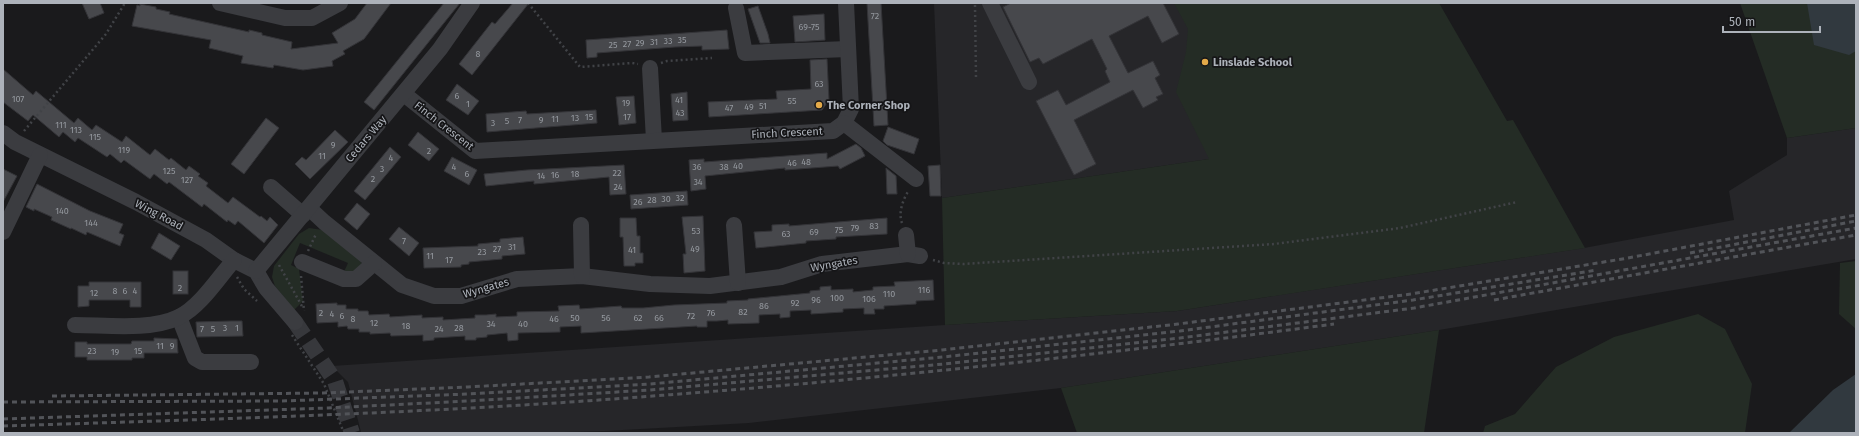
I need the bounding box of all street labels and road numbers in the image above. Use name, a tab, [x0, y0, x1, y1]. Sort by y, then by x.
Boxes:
street label: Finch Crescent	[412, 99, 476, 153]
street label: Cedars Way	[343, 113, 390, 165]
street label: Finch Crescent	[751, 125, 823, 141]
street label: Wing Road	[133, 197, 185, 233]
street label: Wyngates	[810, 253, 858, 275]
street label: Wyngates	[461, 275, 511, 301]

